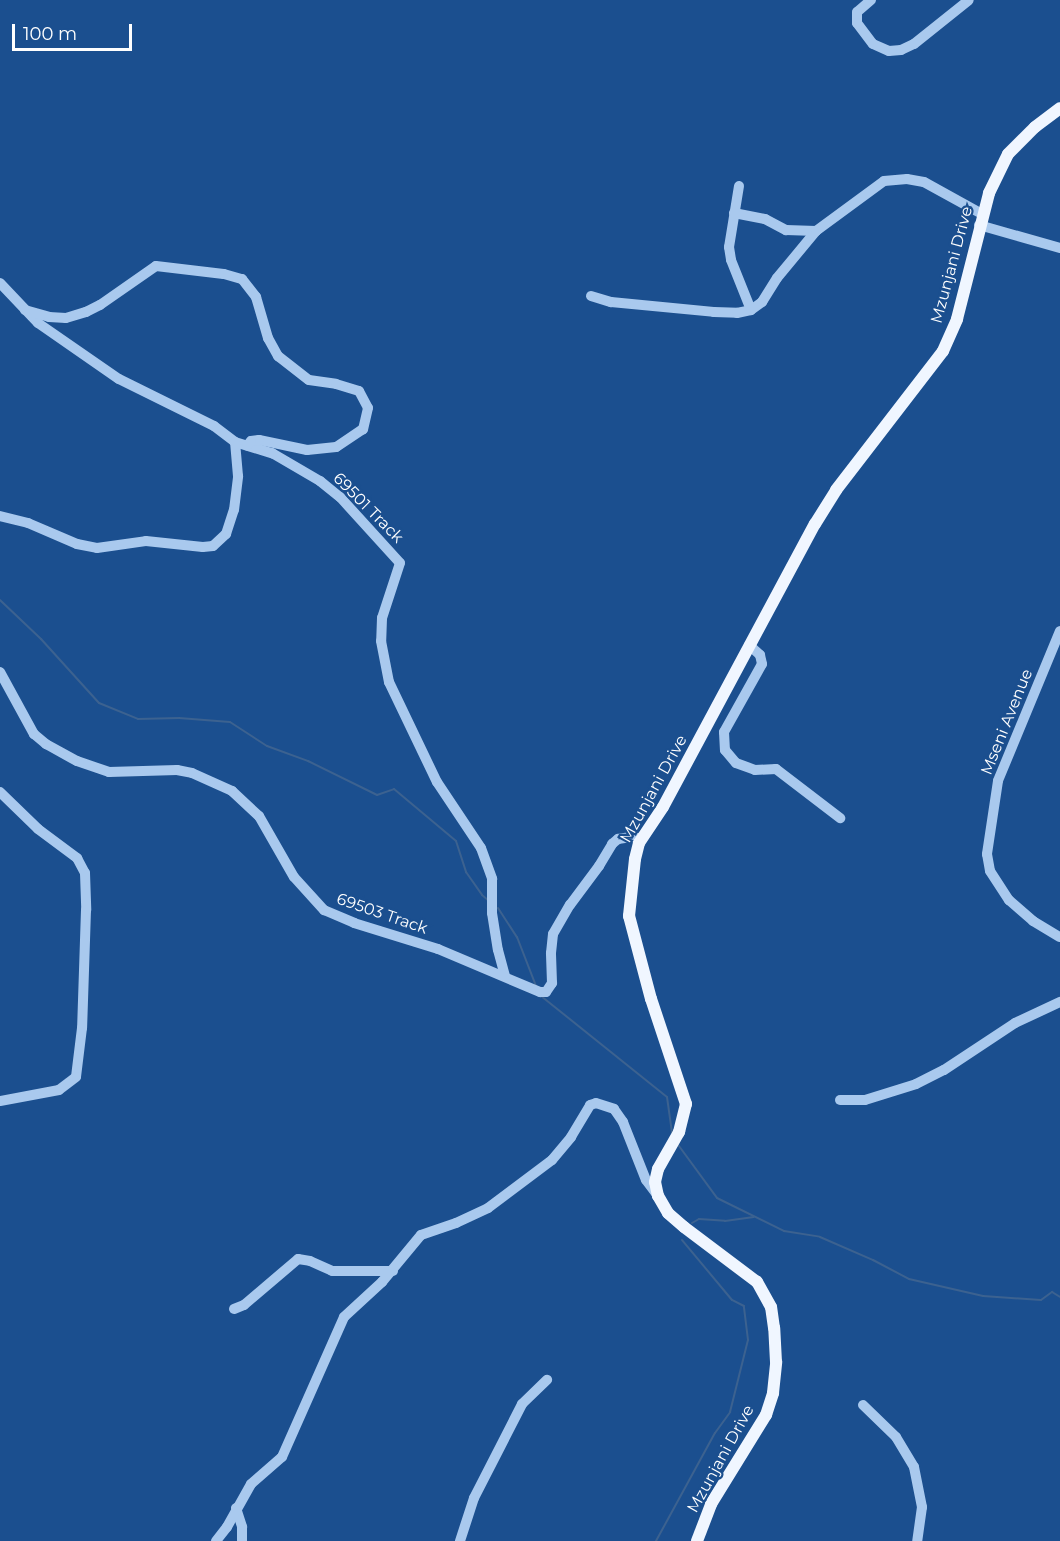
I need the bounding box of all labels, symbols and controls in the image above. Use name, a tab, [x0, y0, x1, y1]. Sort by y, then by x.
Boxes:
scale bar	[15, 12, 135, 50]
text: 100 m	[23, 23, 77, 45]
street label: Mzunjani Drive	[927, 205, 977, 325]
street label: 69501 Track	[329, 469, 407, 547]
street label: Mseni Avenue	[977, 666, 1037, 778]
street label: Mzunjani Drive	[616, 732, 692, 846]
street label: 69503 Track	[334, 889, 430, 939]
street label: Mzunjani Drive	[683, 1402, 759, 1516]

